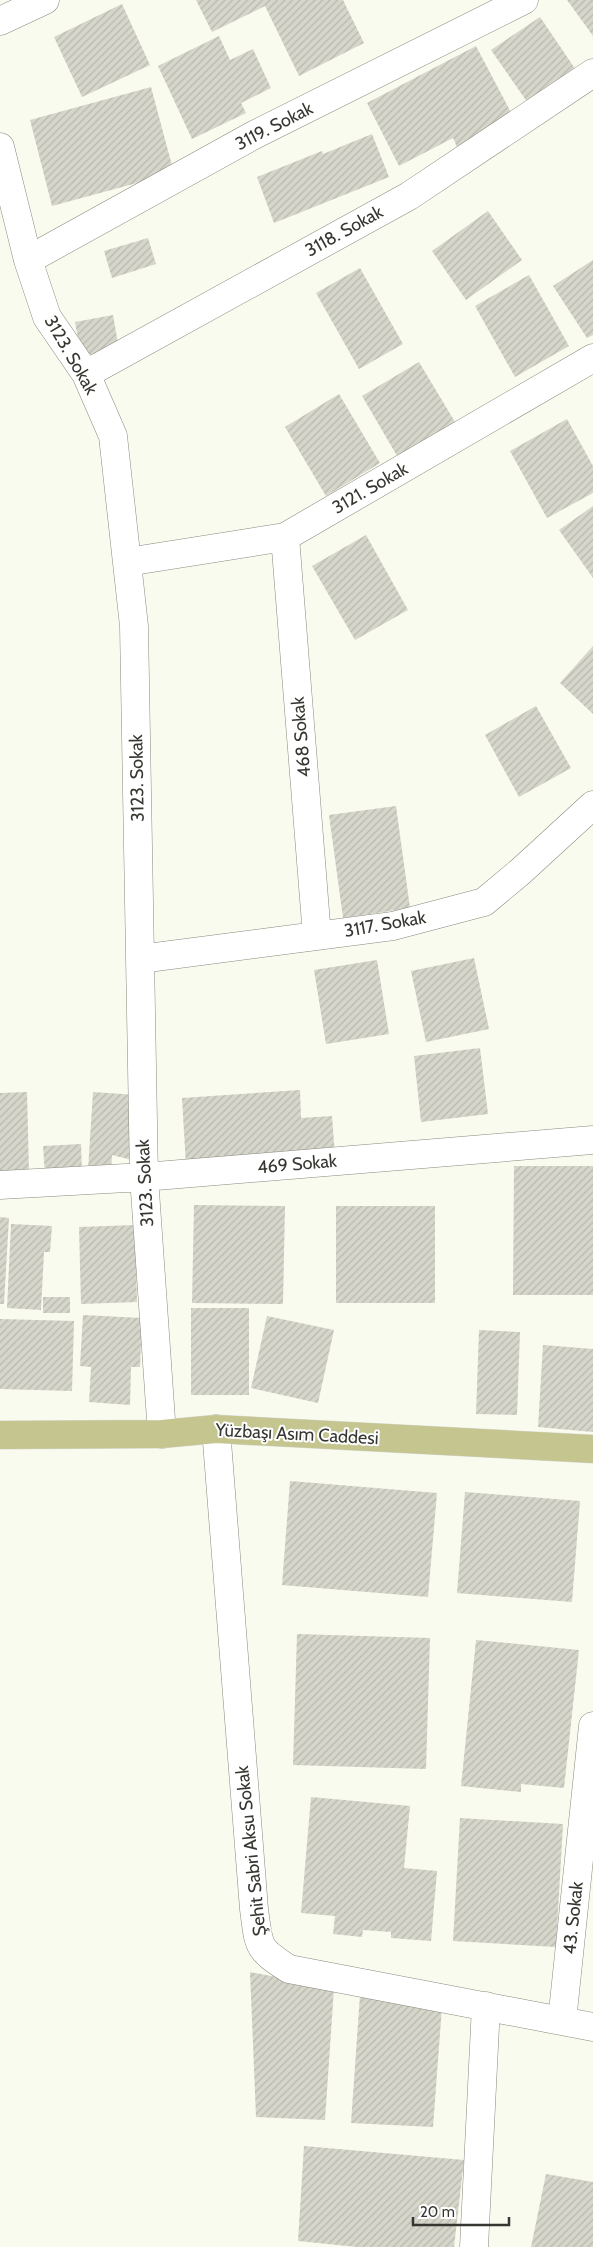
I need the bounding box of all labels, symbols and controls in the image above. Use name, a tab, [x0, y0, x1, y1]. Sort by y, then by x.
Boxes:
street label: 3119. Sokak	[232, 97, 317, 155]
street label: 3118. Sokak	[301, 200, 387, 261]
street label: 3123. Sokak	[40, 312, 103, 399]
street label: 3121. Sokak	[328, 457, 413, 518]
street label: 468 Sokak	[286, 695, 315, 778]
street label: 3123. Sokak	[125, 733, 149, 822]
street label: 3117. Sokak	[342, 906, 429, 942]
street label: 3123. Sokak	[132, 1138, 158, 1227]
street label: 469 Sokak	[256, 1149, 339, 1178]
street label: Yüzbaşı Asım Caddesi	[214, 1419, 379, 1449]
street label: Şehit Sabri Aksu Sokak	[231, 1764, 271, 1937]
street label: 43. Sokak	[558, 1880, 588, 1955]
scale bar	[413, 2194, 509, 2226]
text: 20 m	[420, 2203, 455, 2221]

